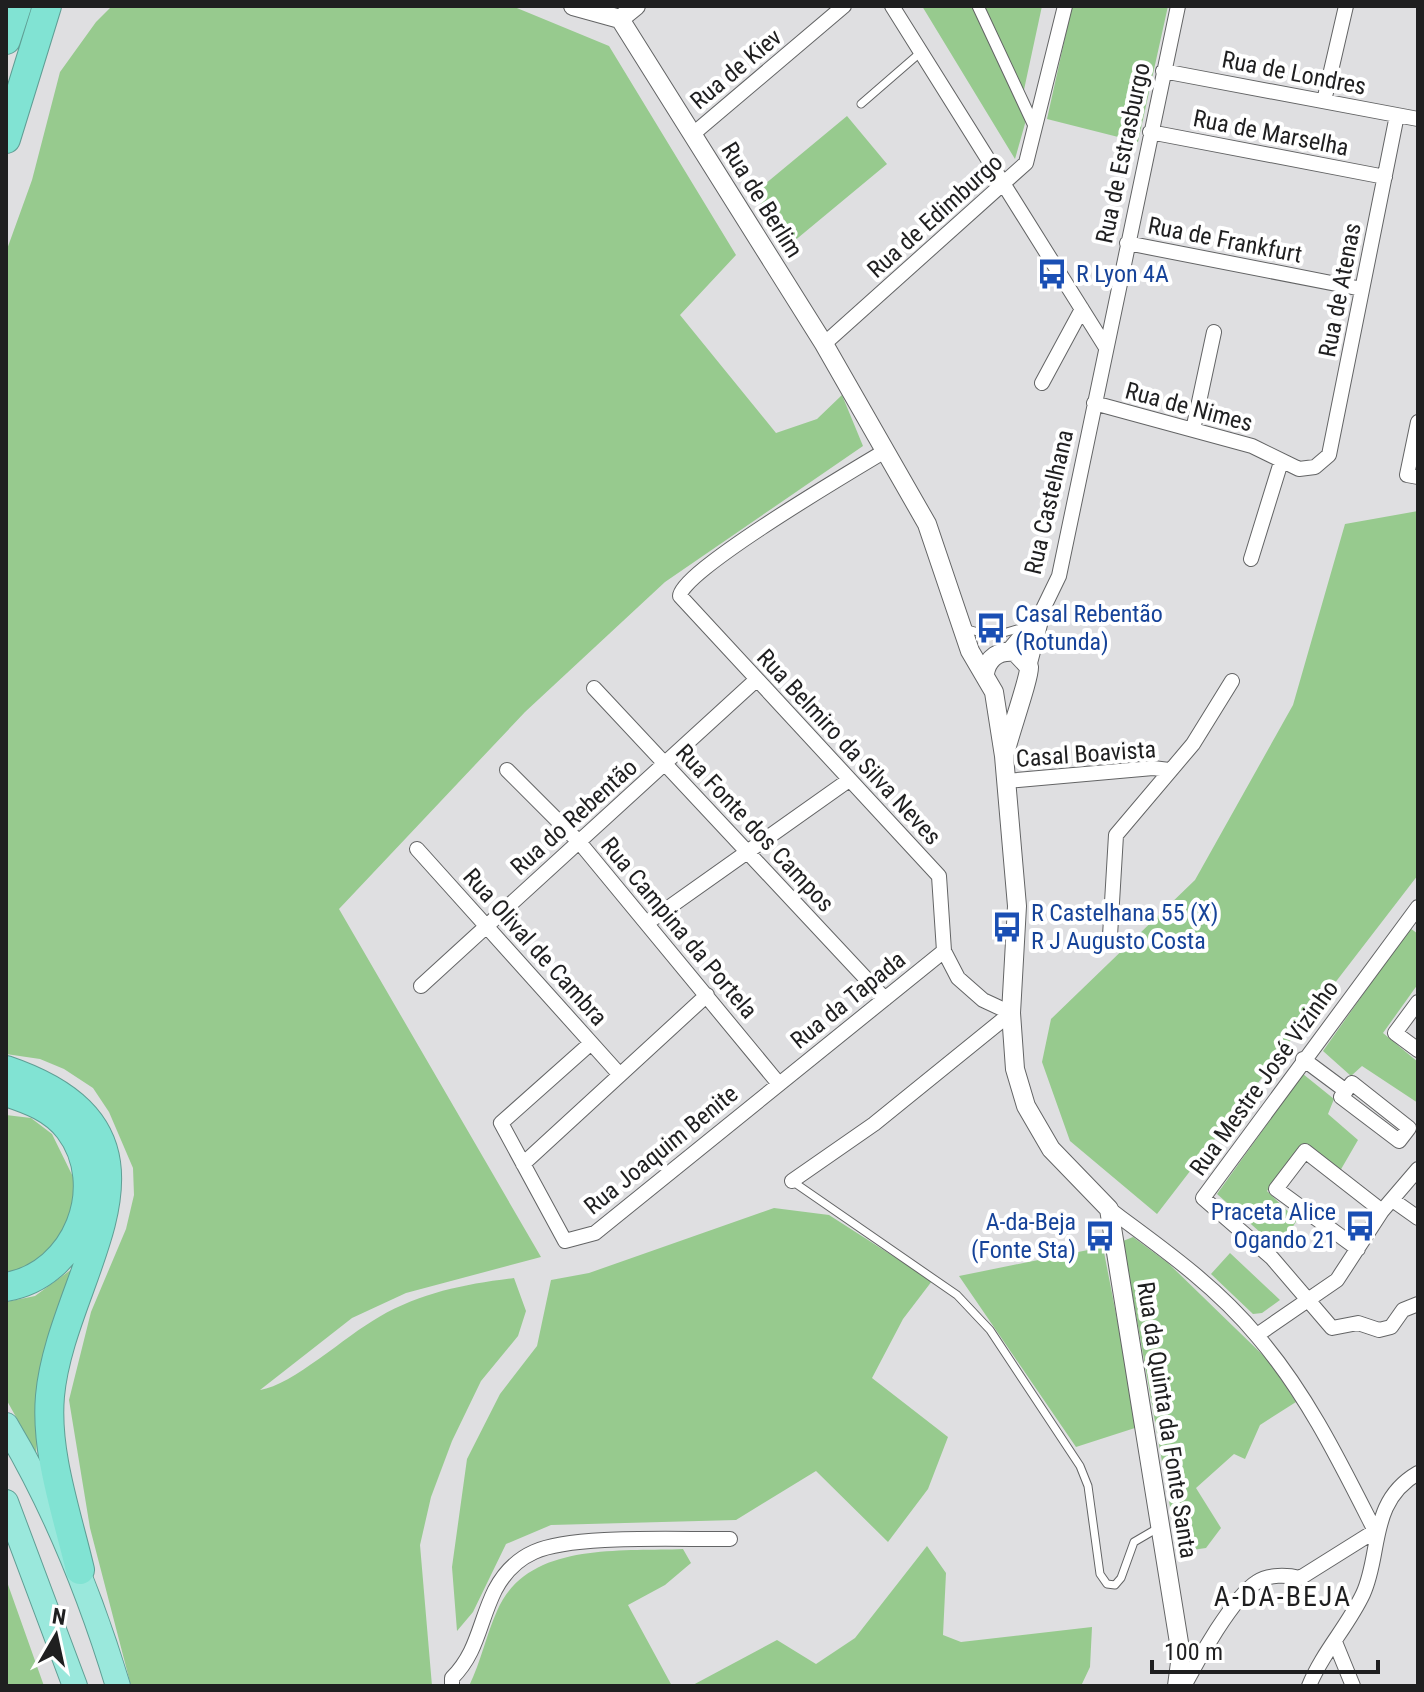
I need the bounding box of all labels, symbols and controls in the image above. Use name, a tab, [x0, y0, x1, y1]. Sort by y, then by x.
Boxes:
street label: Rua de Kiev	[685, 23, 787, 115]
street label: Rua de Londres	[1220, 45, 1368, 101]
street label: Rua de Estrasburgo	[1090, 60, 1156, 246]
street label: Rua de Marselha	[1191, 104, 1351, 162]
street label: Rua de Berlim	[715, 137, 809, 263]
street label: Rua de Edimburgo	[862, 148, 1008, 284]
street label: Rua de Frankfurt	[1146, 211, 1304, 269]
street label: Rua de Atenas	[1313, 221, 1367, 359]
bus stop icon: R Lyon 4A	[1035, 257, 1069, 291]
place label: R Lyon 4A	[1076, 260, 1169, 288]
street label: Rua de Nimes	[1122, 377, 1256, 437]
street label: Rua Castelhana	[1019, 427, 1079, 577]
place label: Casal Rebentão (Rotunda)	[1015, 600, 1163, 656]
bus stop icon: Casal Rebentão (Rotunda)	[974, 611, 1008, 645]
street label: Rua Belmiro da Silva Neves	[751, 643, 947, 851]
street label: Casal Boavista	[1015, 735, 1157, 773]
street label: Rua Fonte dos Campos	[670, 739, 840, 917]
street label: Rua do Rebentão	[505, 753, 643, 881]
street label: Rua Campina da Portela	[595, 832, 763, 1024]
street label: Rua Olival de Cambra	[457, 863, 613, 1031]
place label: R Castelhana 55 (X) R J Augusto Costa	[1031, 899, 1219, 955]
bus stop icon: R Castelhana 55 (X) R J Augusto Costa	[990, 910, 1024, 944]
street label: Rua da Tapada	[785, 945, 911, 1055]
street label: Rua Mestre José Vizinho	[1184, 975, 1344, 1181]
street label: Rua Joaquim Benite	[579, 1080, 743, 1220]
place label: Praceta Alice Ogando 21	[1211, 1198, 1336, 1254]
place label: A-da-Beja (Fonte Sta)	[971, 1208, 1076, 1264]
bus stop icon: Praceta Alice Ogando 21	[1343, 1209, 1377, 1243]
bus stop icon: A-da-Beja (Fonte Sta)	[1083, 1219, 1117, 1253]
street label: Rua da Quinta da Fonte Santa	[1131, 1280, 1203, 1560]
district label: A-DA-BEJA	[1214, 1580, 1352, 1613]
north arrow	[16, 1596, 96, 1676]
text: N	[50, 1603, 68, 1630]
scale bar	[1152, 1624, 1378, 1674]
text: 100 m	[1164, 1638, 1223, 1666]

